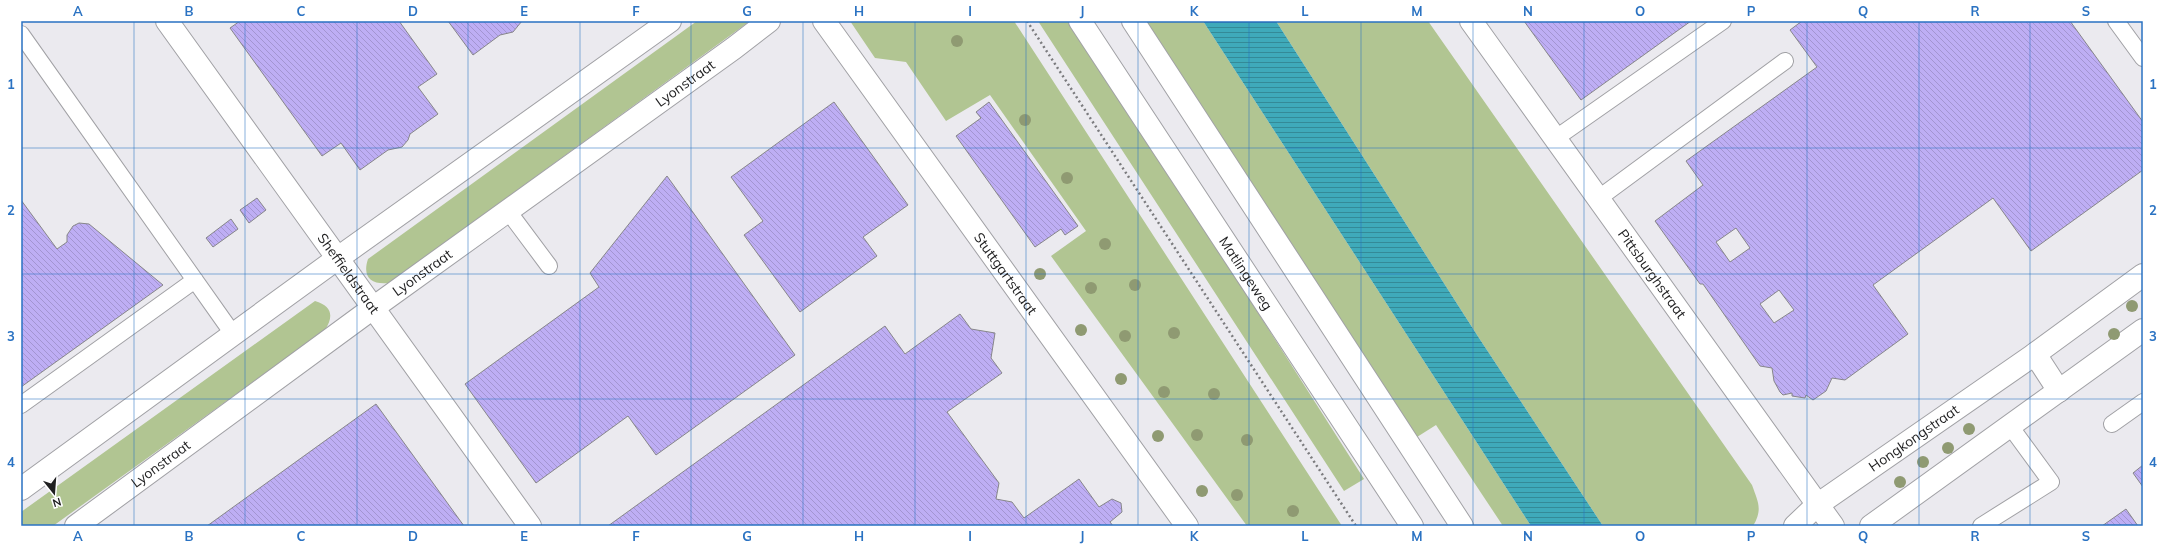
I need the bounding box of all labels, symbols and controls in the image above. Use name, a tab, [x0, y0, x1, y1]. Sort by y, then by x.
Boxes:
text: A	[73, 3, 83, 19]
text: B	[185, 3, 194, 19]
text: C	[297, 3, 306, 19]
text: D	[408, 3, 418, 19]
text: E	[520, 3, 528, 19]
text: F	[632, 3, 640, 19]
text: G	[742, 3, 752, 19]
text: H	[854, 3, 864, 19]
text: I	[968, 3, 972, 19]
text: J	[1080, 3, 1084, 19]
text: K	[1190, 3, 1200, 19]
text: L	[1301, 3, 1309, 19]
text: M	[1411, 3, 1423, 19]
text: N	[1523, 3, 1533, 19]
text: O	[1635, 3, 1645, 19]
text: P	[1747, 3, 1756, 19]
text: Q	[1858, 3, 1868, 19]
text: R	[1970, 3, 1980, 19]
text: S	[2082, 3, 2090, 19]
street label: Lyonstraat	[652, 56, 718, 111]
text: 1	[7, 76, 15, 92]
text: 1	[2149, 76, 2157, 92]
text: 2	[7, 202, 15, 218]
text: 2	[2149, 202, 2157, 218]
street label: Pittsburghstraat	[1614, 226, 1690, 322]
street label: Stuttgartstraat	[970, 229, 1041, 318]
street label: Sheffieldstraat	[313, 230, 384, 317]
street label: Matlingeweg	[1215, 233, 1277, 314]
street label: Lyonstraat	[389, 245, 456, 300]
text: 3	[7, 328, 15, 344]
text: 3	[2149, 328, 2157, 344]
street label: Hongkongstraat	[1865, 401, 1962, 476]
street label: Lyonstraat	[127, 436, 194, 492]
text: 4	[7, 454, 15, 470]
text: 4	[2149, 454, 2157, 470]
north arrow	[34, 473, 74, 513]
text: N	[51, 495, 63, 510]
text: A	[73, 528, 83, 544]
text: B	[185, 528, 194, 544]
text: C	[297, 528, 306, 544]
text: D	[408, 528, 418, 544]
text: E	[520, 528, 528, 544]
text: F	[632, 528, 640, 544]
text: G	[742, 528, 752, 544]
text: H	[854, 528, 864, 544]
text: I	[968, 528, 972, 544]
text: J	[1080, 528, 1084, 544]
text: K	[1190, 528, 1200, 544]
text: L	[1301, 528, 1309, 544]
text: M	[1411, 528, 1423, 544]
text: N	[1523, 528, 1533, 544]
text: O	[1635, 528, 1645, 544]
text: P	[1747, 528, 1756, 544]
text: Q	[1858, 528, 1868, 544]
text: R	[1970, 528, 1980, 544]
text: S	[2082, 528, 2090, 544]

